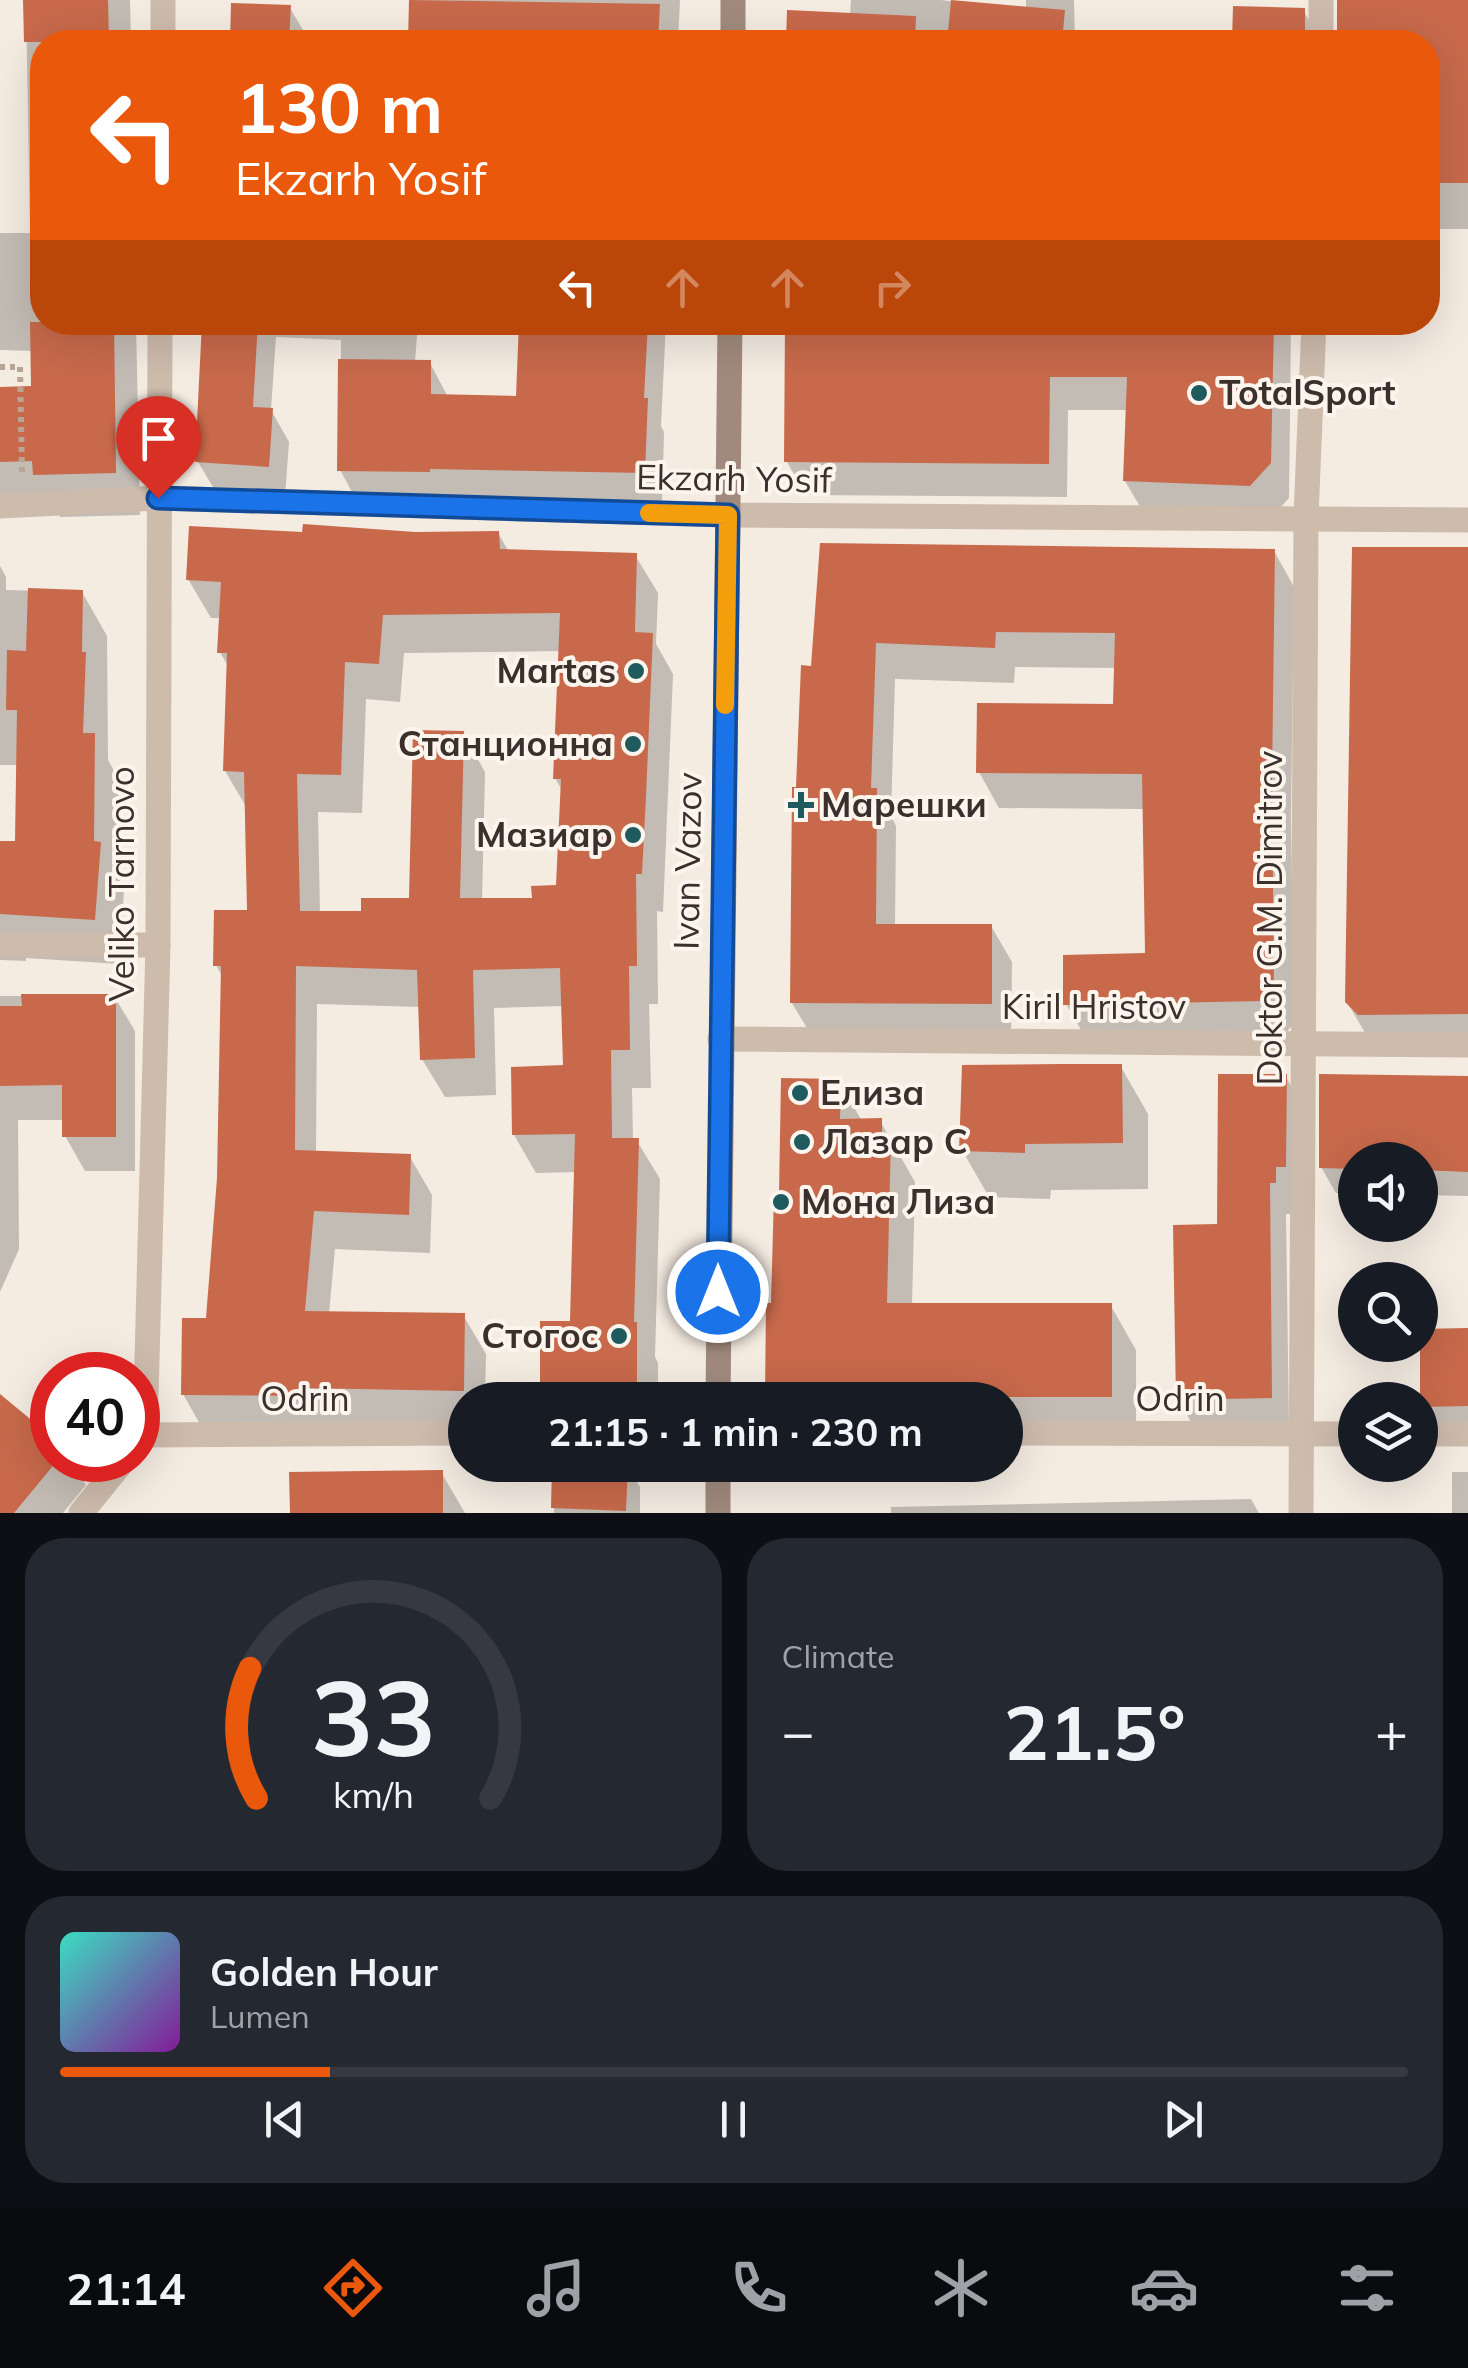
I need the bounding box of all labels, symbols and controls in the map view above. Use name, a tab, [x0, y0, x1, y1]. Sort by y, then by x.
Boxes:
text: 130 m	[235, 63, 443, 151]
icon: left	[70, 70, 200, 200]
text: Ekzarh Yosif	[235, 150, 487, 206]
icon: left	[550, 260, 605, 315]
icon: ahead	[655, 260, 710, 315]
icon: ahead	[760, 260, 815, 315]
icon: right	[865, 260, 920, 315]
place label: TotalSport	[1219, 370, 1396, 414]
marker: TotalSport	[1188, 382, 1210, 404]
pin	[116, 396, 201, 499]
icon: arrive	[131, 411, 186, 466]
street label: Ekzarh Yosif	[636, 454, 833, 502]
place label: Martas	[497, 648, 616, 692]
marker: Martas	[625, 660, 647, 682]
place label: Станционна	[398, 721, 613, 765]
marker: Станционна	[622, 733, 644, 755]
street label: Doktor G.M. Dimitrov	[1247, 750, 1291, 1085]
street label: Veliko Tarnovo	[99, 766, 143, 1002]
street label: Ivan Vazov	[663, 771, 711, 950]
place label: Марешки	[821, 782, 987, 826]
marker: Марешки	[790, 794, 812, 816]
place label: Мазиар	[476, 812, 613, 856]
marker: Мазиар	[622, 824, 644, 846]
street label: Kiril Hristov	[1002, 984, 1187, 1028]
place label: Елиза	[820, 1070, 924, 1114]
marker: Елиза	[789, 1082, 811, 1104]
place label: Лазар С	[822, 1119, 968, 1163]
marker: Лазар С	[791, 1131, 813, 1153]
map controls	[1338, 1142, 1438, 1482]
button: sound	[1338, 1142, 1438, 1242]
place label: Мона Лиза	[801, 1179, 995, 1223]
marker: Мона Лиза	[770, 1191, 792, 1213]
position arrow	[666, 1240, 770, 1344]
button: search	[1338, 1262, 1438, 1362]
place label: Стогос	[481, 1313, 599, 1357]
marker: Стогос	[608, 1325, 630, 1347]
speed limit sign: 40	[30, 1352, 160, 1482]
street label: Odrin	[260, 1376, 350, 1420]
street label: Odrin	[1135, 1376, 1225, 1420]
button: layers	[1338, 1382, 1438, 1482]
text: 21:15 · 1 min · 230 m	[548, 1408, 923, 1456]
text: Climate	[782, 1636, 894, 1676]
text: 33	[311, 1651, 436, 1782]
text: 21.5°	[1004, 1685, 1186, 1779]
text: −	[782, 1697, 815, 1766]
text: +	[1375, 1697, 1408, 1766]
text: km/h	[333, 1772, 414, 1817]
text: Golden Hour	[210, 1948, 438, 1996]
text: Lumen	[210, 1996, 310, 2036]
icon: previous	[257, 2092, 312, 2147]
icon: pause	[706, 2092, 761, 2147]
icon: next	[1156, 2092, 1211, 2147]
icon: directions	[318, 2253, 388, 2323]
icon: music	[521, 2253, 591, 2323]
icon: phone	[724, 2253, 794, 2323]
icon: climate	[926, 2253, 996, 2323]
icon: car	[1129, 2253, 1199, 2323]
icon: filters	[1332, 2253, 1402, 2323]
text: 21:14	[66, 2260, 186, 2316]

